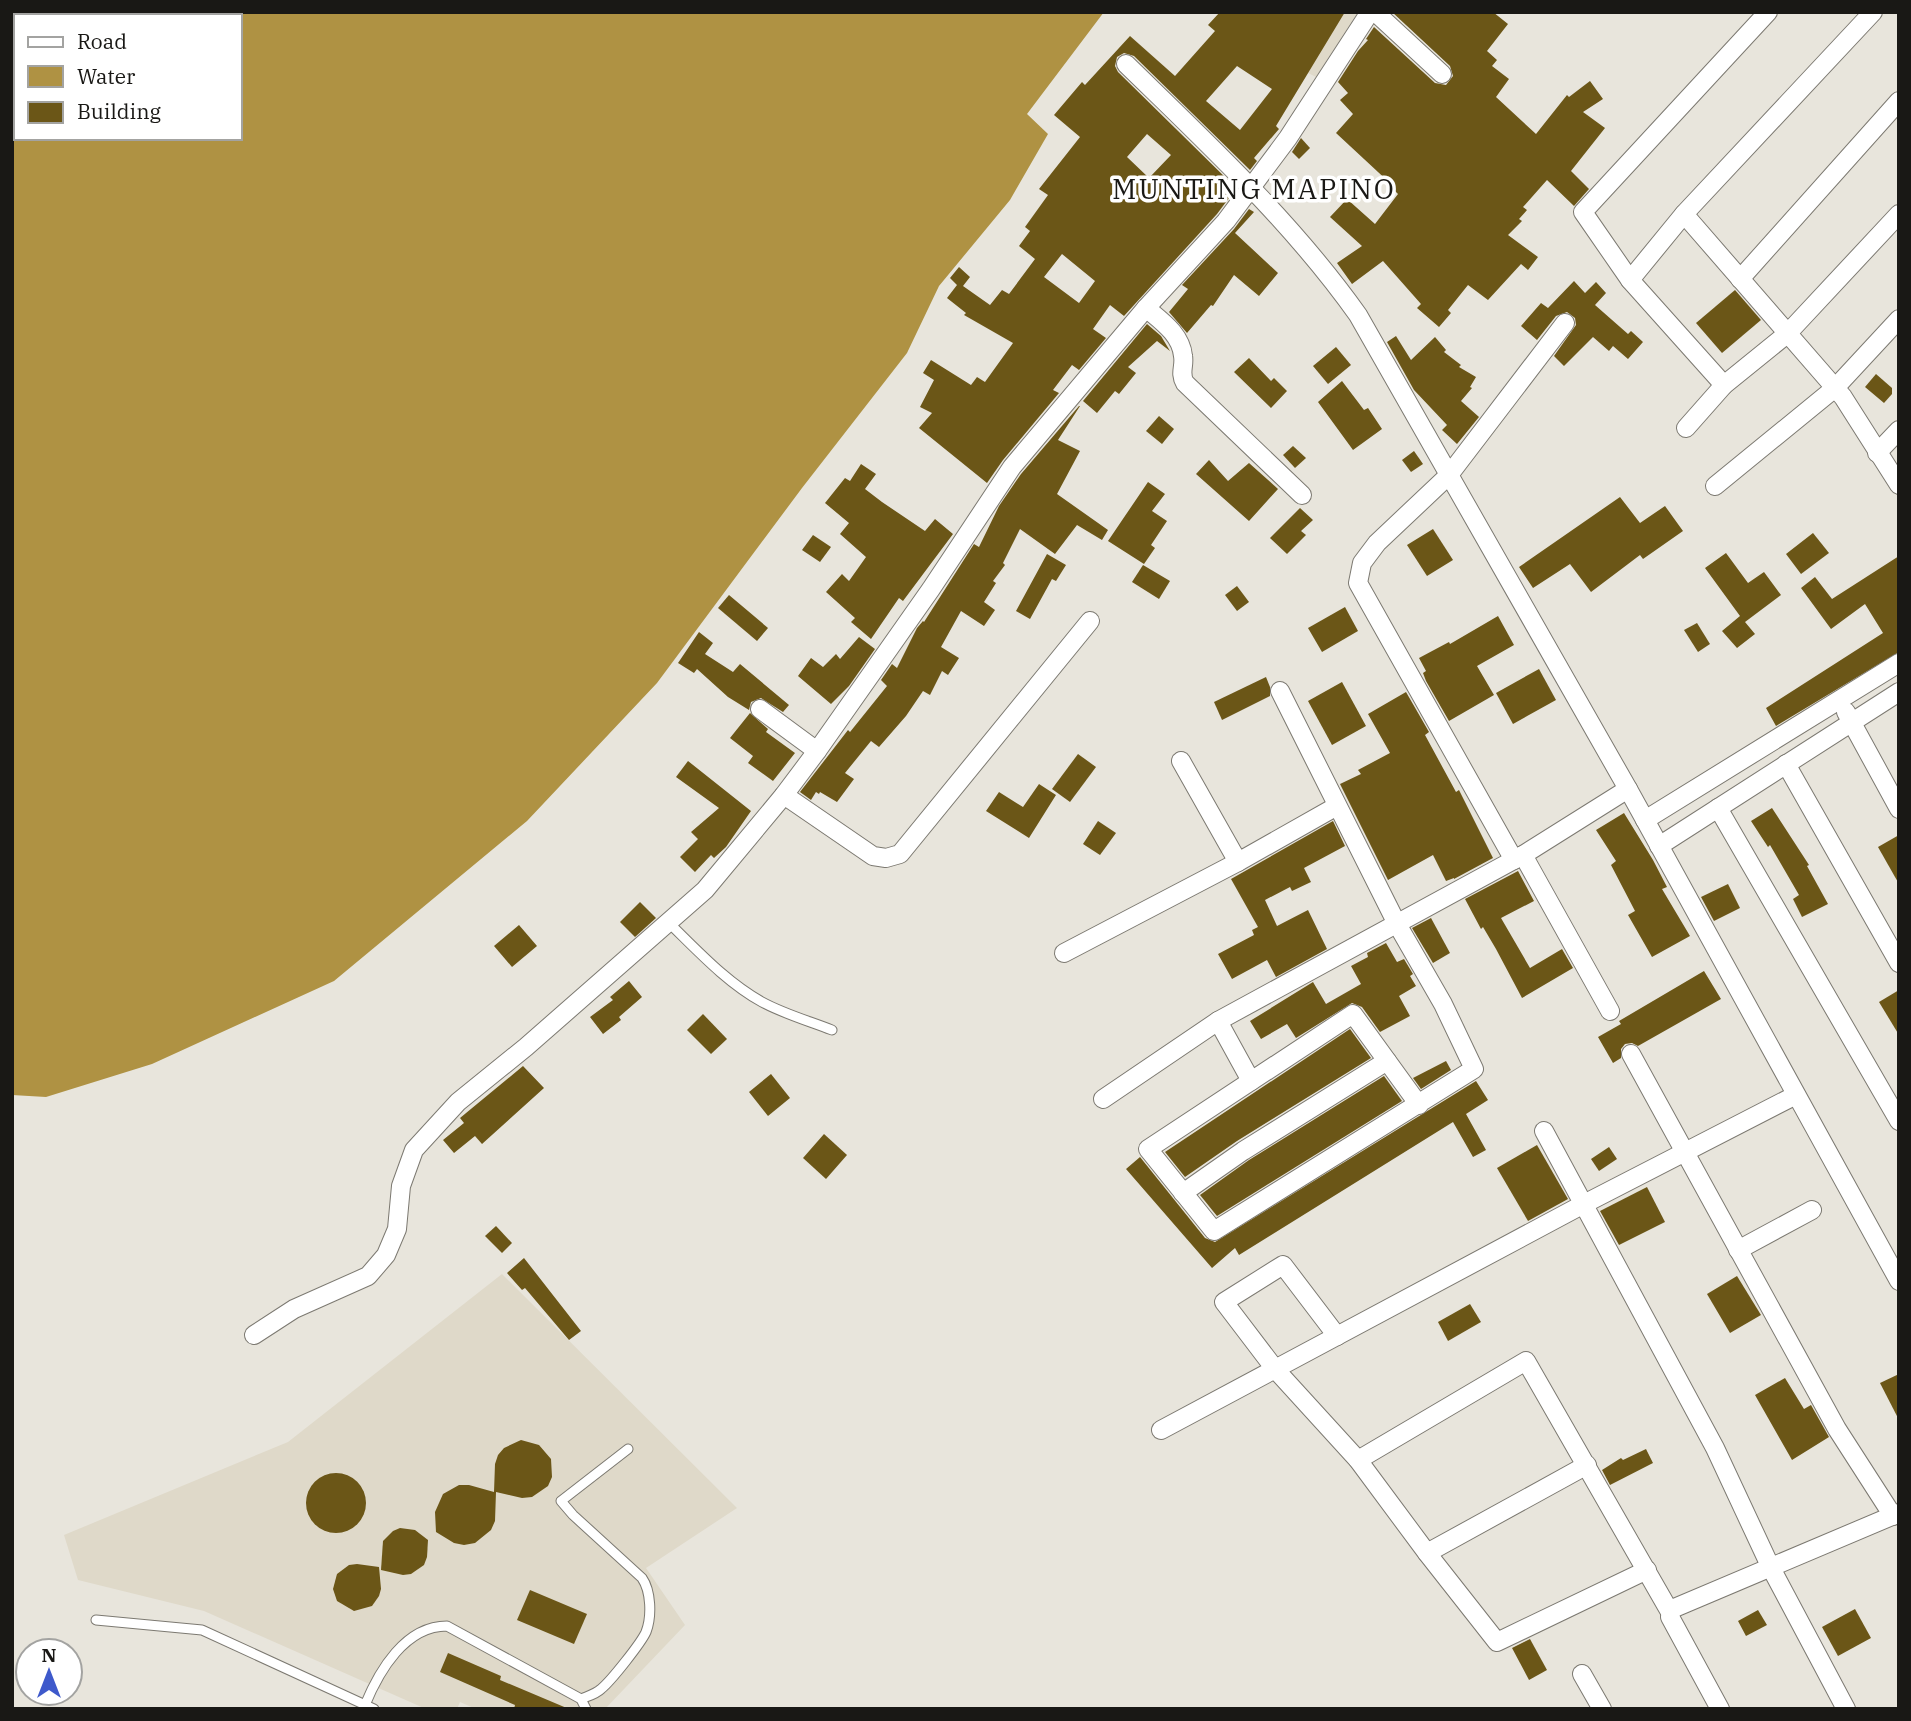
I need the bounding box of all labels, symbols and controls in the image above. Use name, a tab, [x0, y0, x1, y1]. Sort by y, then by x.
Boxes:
legend	[14, 14, 242, 140]
text: Road	[77, 27, 127, 55]
text: Water	[77, 62, 136, 90]
text: Building	[77, 97, 162, 125]
district label: MUNTING MAPINO	[1112, 170, 1396, 207]
north arrow	[14, 1637, 84, 1707]
text: N	[41, 1643, 57, 1667]

